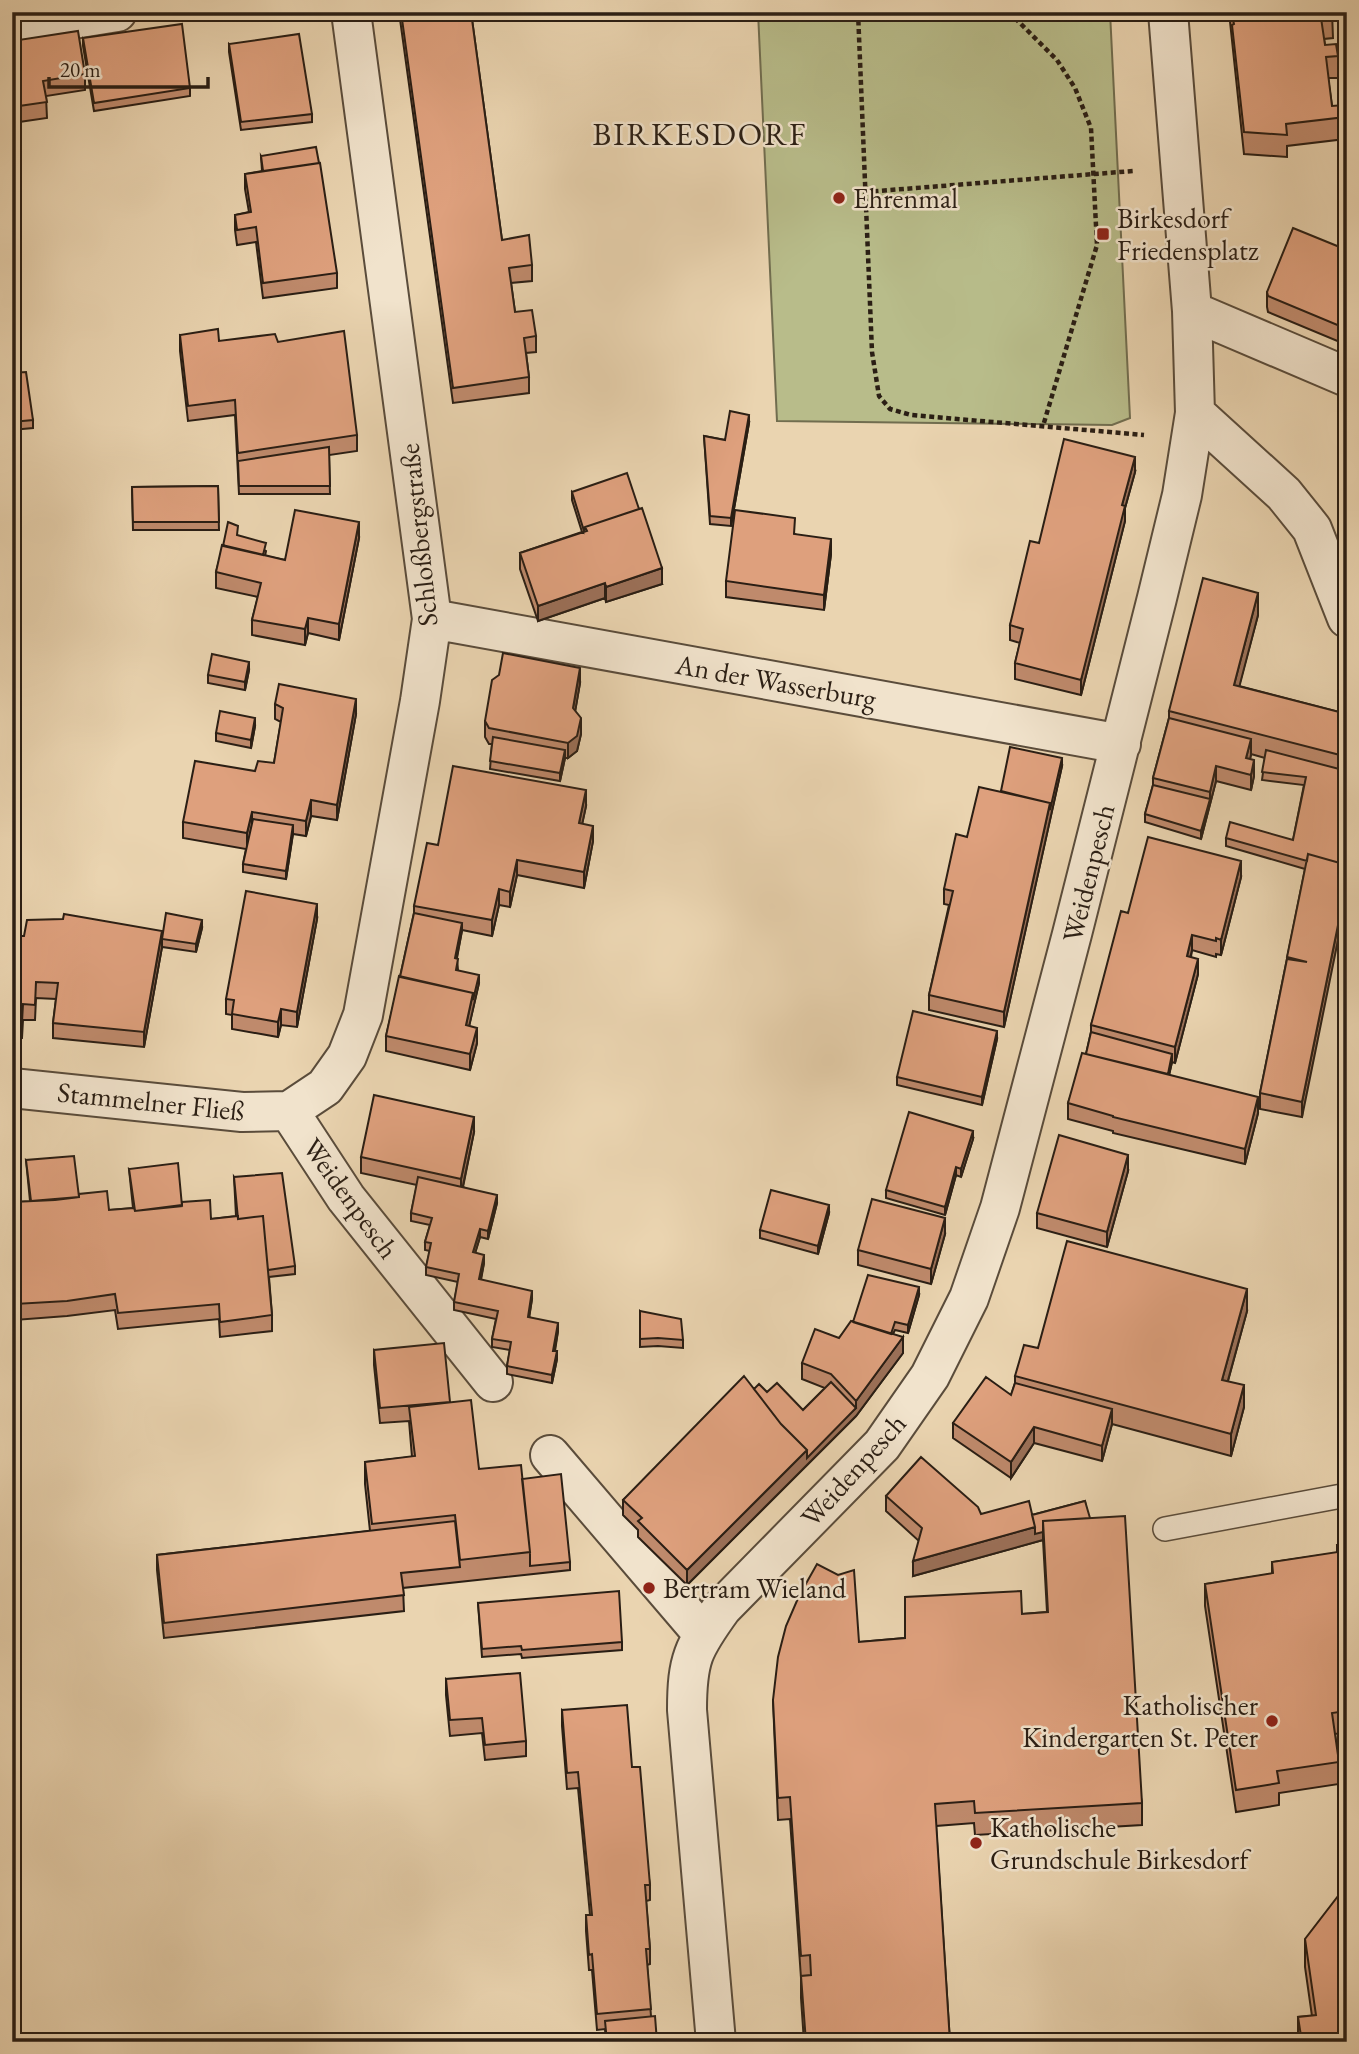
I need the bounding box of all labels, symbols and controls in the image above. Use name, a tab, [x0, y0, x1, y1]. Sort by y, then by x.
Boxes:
scale bar	[49, 46, 208, 90]
text: 20 m	[60, 56, 101, 83]
district label: BIRKESDORF	[593, 113, 807, 155]
place label: Ehrenmal	[853, 180, 958, 216]
marker: Ehrenmal	[831, 190, 847, 206]
place label: Birkesdorf Friedensplatz	[1117, 200, 1259, 268]
marker: Birkesdorf Friedensplatz	[1095, 226, 1111, 242]
street label: Schloßbergstraße	[390, 442, 446, 628]
street label: An der Wasserburg	[672, 645, 880, 716]
street label: Weidenpesch	[1053, 800, 1123, 946]
street label: Stammelner Fließ	[56, 1073, 246, 1129]
street label: Weidenpesch	[295, 1130, 407, 1266]
street label: Weidenpesch	[793, 1406, 913, 1534]
place label: Bertram Wieland	[663, 1570, 847, 1606]
marker: Bertram Wieland	[641, 1580, 657, 1596]
place label: Katholischer Kindergarten St. Peter	[1022, 1687, 1259, 1755]
marker: Katholischer Kindergarten St. Peter	[1264, 1713, 1280, 1729]
place label: Katholische Grundschule Birkesdorf	[990, 1809, 1251, 1877]
marker: Katholische Grundschule Birkesdorf	[968, 1835, 984, 1851]

